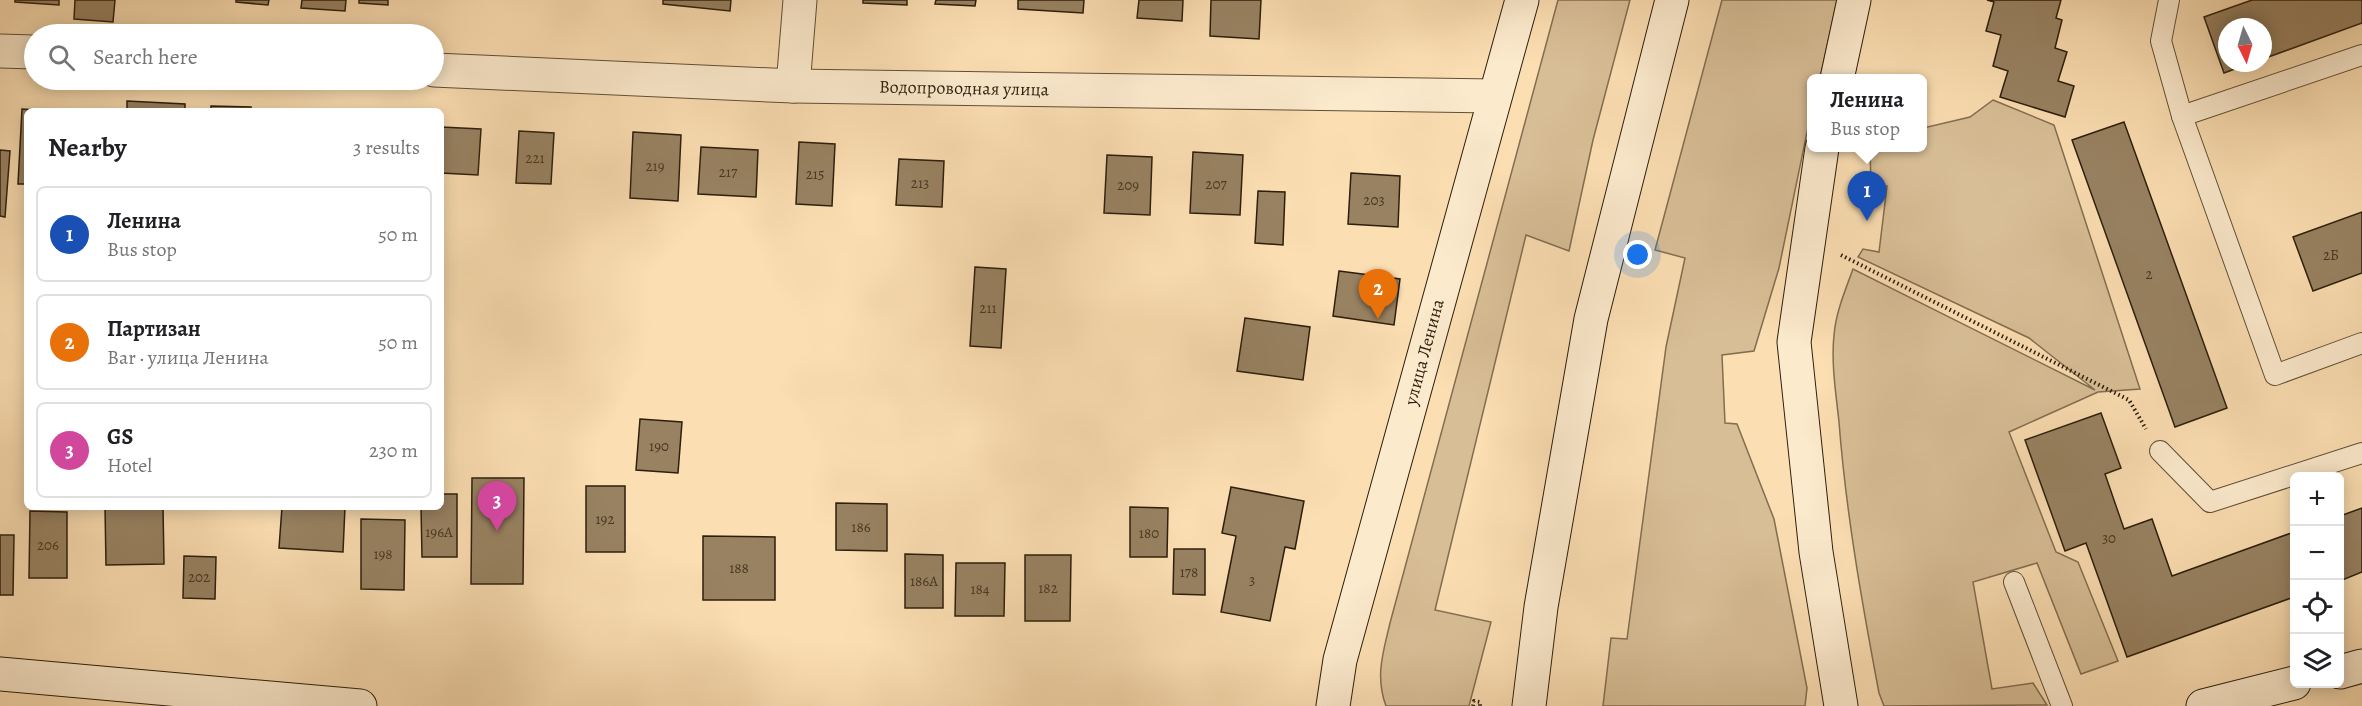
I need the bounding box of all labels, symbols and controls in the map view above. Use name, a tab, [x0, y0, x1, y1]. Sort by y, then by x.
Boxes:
north arrow	[2218, 18, 2272, 72]
search box	[24, 24, 444, 90]
icon: search	[45, 41, 78, 74]
text: Search here	[93, 42, 198, 72]
popup	[1807, 74, 1927, 152]
street label: Водопроводная улица	[879, 75, 1050, 101]
text: Ленина	[1830, 85, 1904, 115]
text: Bus stop	[1830, 115, 1900, 142]
text: Nearby	[48, 130, 127, 165]
text: 3 results	[353, 134, 420, 161]
house number: 221	[525, 148, 545, 168]
house number: 219	[645, 156, 665, 176]
house number: 217	[719, 162, 738, 182]
house number: 215	[806, 164, 824, 184]
pin: 1	[1848, 172, 1886, 221]
house number: 213	[911, 173, 929, 193]
house number: 207	[1205, 174, 1227, 194]
house number: 209	[1117, 175, 1139, 195]
house number: 203	[1363, 190, 1385, 210]
text: Ленина	[107, 206, 181, 236]
text: 1	[66, 221, 73, 248]
text: 50 m	[378, 221, 418, 248]
text: Bus stop	[107, 236, 177, 263]
your location	[1623, 240, 1652, 269]
house number: 2Б	[2323, 245, 2339, 265]
house number: 2	[2145, 264, 2153, 284]
pin: 2	[1358, 270, 1398, 319]
street label: улица Ленина	[1398, 296, 1450, 409]
house number: 211	[979, 298, 997, 318]
text: Партизан	[107, 314, 201, 344]
text: 2	[65, 329, 74, 356]
text: 50 m	[378, 329, 418, 356]
text: Bar · улица Ленина	[107, 344, 269, 371]
text: GS	[107, 422, 133, 452]
house number: 190	[649, 436, 669, 456]
text: 3	[65, 437, 74, 464]
text: 230 m	[369, 437, 418, 464]
text: Hotel	[107, 452, 152, 479]
map controls	[2290, 472, 2344, 688]
button: +	[2290, 472, 2344, 526]
pin: 3	[478, 482, 516, 531]
house number: 192	[595, 509, 615, 529]
house number: 186	[851, 517, 871, 537]
house number: 196А	[425, 522, 453, 542]
house number: 180	[1139, 523, 1159, 543]
button: −	[2290, 526, 2344, 580]
house number: 30	[2102, 528, 2116, 548]
house number: 206	[37, 535, 59, 555]
house number: 198	[373, 544, 393, 564]
house number: 188	[729, 558, 749, 578]
house number: 178	[1180, 562, 1198, 582]
house number: 202	[188, 567, 210, 587]
house number: 3	[1249, 570, 1255, 590]
house number: 186А	[910, 571, 938, 591]
house number: 182	[1038, 578, 1058, 598]
house number: 184	[970, 579, 990, 599]
button: locate	[2290, 580, 2344, 634]
button: layers	[2290, 634, 2344, 688]

